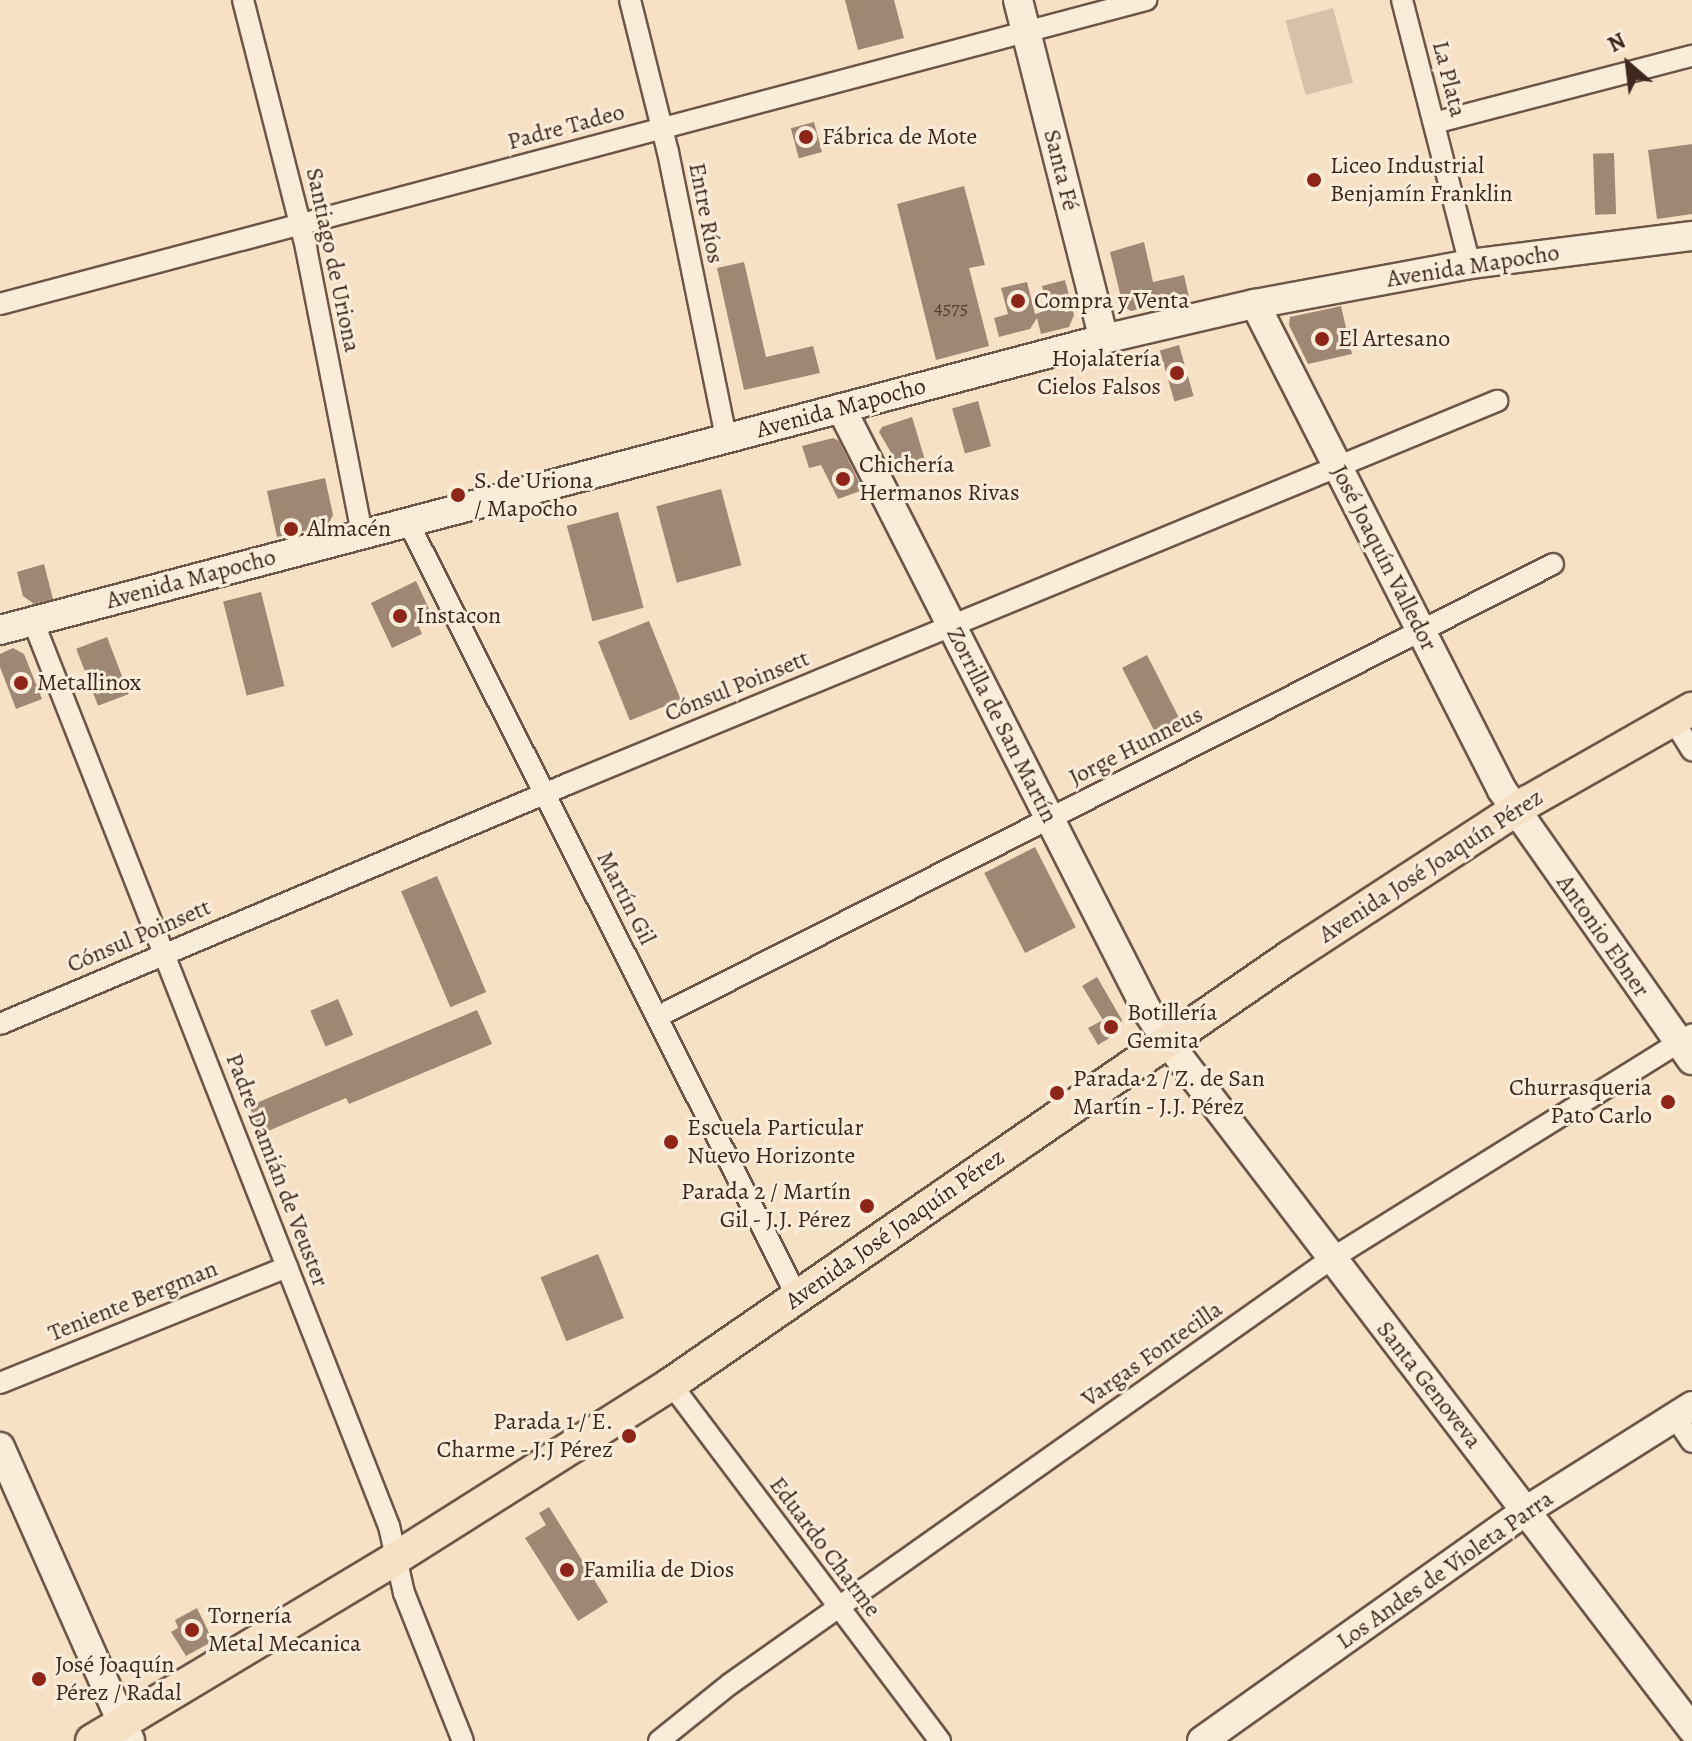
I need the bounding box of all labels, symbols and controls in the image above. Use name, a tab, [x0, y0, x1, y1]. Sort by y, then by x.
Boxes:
north arrow	[1588, 24, 1668, 104]
text: N	[1603, 26, 1631, 60]
street label: La Plata	[1426, 38, 1472, 120]
street label: Padre Tadeo	[504, 98, 628, 156]
place label: Fábrica de Mote	[822, 123, 977, 151]
street label: Santa Fé	[1037, 127, 1085, 213]
marker: Fábrica de Mote	[797, 128, 815, 146]
place label: Liceo Industrial Benjamín Franklin	[1330, 152, 1513, 208]
street label: Entre Ríos	[682, 160, 730, 266]
street label: Santiago de Uriona	[299, 165, 367, 355]
marker: Liceo Industrial Benjamín Franklin	[1305, 171, 1323, 189]
street label: Avenida Mapocho	[1385, 238, 1561, 294]
place label: Compra y Venta	[1034, 287, 1189, 315]
marker: Compra y Venta	[1009, 292, 1027, 310]
house number: 4575	[934, 295, 968, 319]
place label: El Artesano	[1338, 325, 1450, 353]
marker: El Artesano	[1313, 330, 1331, 348]
place label: Hojalatería Cielos Falsos	[1037, 345, 1161, 401]
marker: Hojalatería Cielos Falsos	[1168, 364, 1186, 382]
street label: Avenida Mapocho	[753, 372, 929, 444]
place label: Chichería Hermanos Rivas	[859, 451, 1020, 507]
street label: José Joaquín Valledor	[1325, 460, 1443, 656]
place label: S. de Uriona / Mapocho	[474, 467, 594, 523]
marker: Chichería Hermanos Rivas	[834, 470, 852, 488]
marker: S. de Uriona / Mapocho	[449, 486, 467, 504]
place label: Almacén	[307, 515, 391, 543]
marker: Almacén	[282, 520, 300, 538]
street label: Avenida Mapocho	[103, 543, 279, 615]
place label: Instacon	[416, 602, 501, 630]
marker: Instacon	[391, 607, 409, 625]
street label: Zorrilla de San Martín	[940, 622, 1064, 828]
street label: Cónsul Poinsett	[661, 644, 813, 728]
place label: Metallinox	[37, 669, 141, 697]
marker: Metallinox	[12, 674, 30, 692]
street label: Jorge Hunneus	[1064, 700, 1208, 792]
street label: Avenida José Joaquín Pérez	[1314, 783, 1548, 949]
street label: Martín Gil	[590, 846, 662, 950]
street label: Antonio Ebner	[1550, 869, 1656, 1003]
street label: Cónsul Poinsett	[63, 893, 215, 979]
place label: Botillería Gemita	[1127, 999, 1217, 1055]
marker: Botillería Gemita	[1102, 1018, 1120, 1036]
street label: Padre Damián de Veuster	[219, 1049, 335, 1291]
place label: Parada 2 / Z. de San Martín - J.J. Pérez	[1073, 1065, 1265, 1121]
place label: Churrasqueria Pato Carlo	[1509, 1074, 1652, 1130]
marker: Parada 2 / Z. de San Martín - J.J. Pérez	[1048, 1084, 1066, 1102]
marker: Churrasqueria Pato Carlo	[1659, 1093, 1677, 1111]
place label: Escuela Particular Nuevo Horizonte	[687, 1114, 864, 1170]
marker: Escuela Particular Nuevo Horizonte	[662, 1133, 680, 1151]
street label: Avenida José Joaquín Pérez	[780, 1142, 1010, 1316]
place label: Parada 2 / Martín Gil - J.J. Pérez	[681, 1178, 851, 1234]
marker: Parada 2 / Martín Gil - J.J. Pérez	[858, 1197, 876, 1215]
street label: Teniente Bergman	[44, 1254, 222, 1348]
street label: Vargas Fontecilla	[1076, 1295, 1228, 1413]
street label: Santa Genoveva	[1370, 1315, 1488, 1455]
place label: Parada 1 / E. Charme - J.J Pérez	[435, 1408, 613, 1464]
marker: Parada 1 / E. Charme - J.J Pérez	[620, 1427, 638, 1445]
street label: Eduardo Charme	[763, 1471, 887, 1623]
street label: Los Andes de Violeta Parra	[1331, 1484, 1559, 1656]
place label: Familia de Dios	[583, 1556, 734, 1584]
marker: Familia de Dios	[558, 1561, 576, 1579]
place label: Tornería Metal Mecanica	[208, 1602, 361, 1658]
marker: Tornería Metal Mecanica	[183, 1621, 201, 1639]
place label: José Joaquín Pérez / Radal	[55, 1651, 181, 1707]
marker: José Joaquín Pérez / Radal	[30, 1670, 48, 1688]

